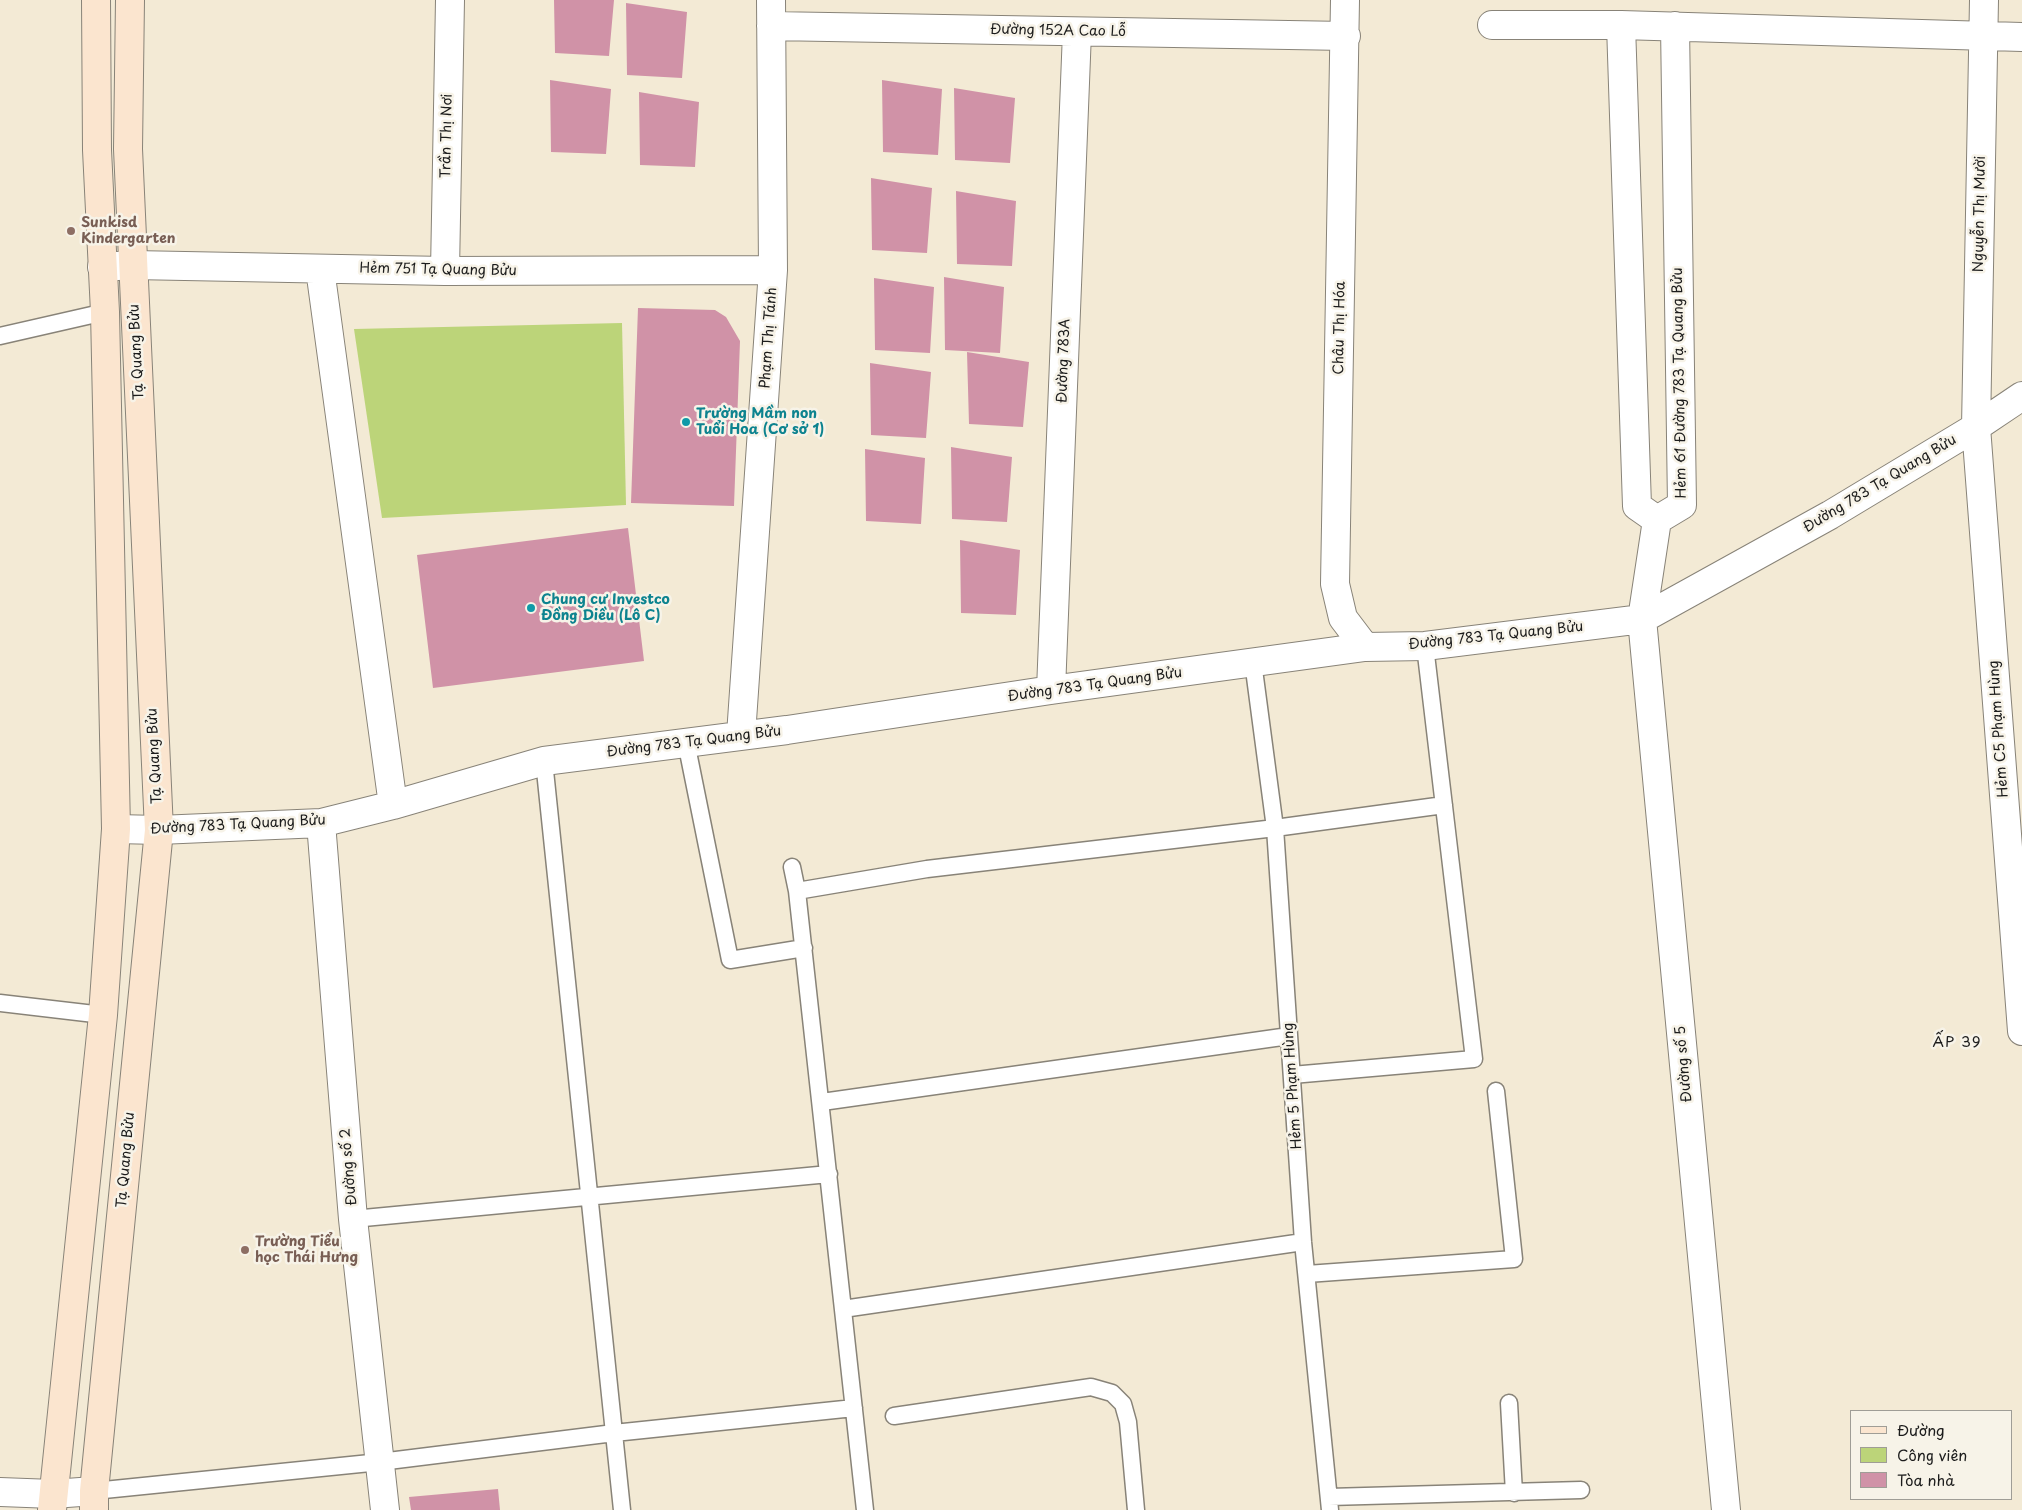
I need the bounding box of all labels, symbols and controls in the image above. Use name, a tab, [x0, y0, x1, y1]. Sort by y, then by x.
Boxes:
street label: Đường 152A Cao Lỗ	[990, 21, 1126, 41]
street label: Trần Thị Nơi	[438, 94, 456, 178]
street label: Nguyễn Thị Mười	[1971, 156, 1989, 272]
place label: Sunkisd Kindergarten	[81, 215, 175, 248]
marker: Sunkisd Kindergarten	[65, 225, 77, 237]
street label: Hẻm 751 Tạ Quang Bửu	[359, 260, 517, 280]
street label: Hẻm 61 Đường 783 Tạ Quang Bửu	[1670, 267, 1690, 499]
street label: Châu Thị Hóa	[1331, 281, 1349, 375]
street label: Phạm Thị Tánh	[757, 287, 781, 389]
street label: Tạ Quang Bửu	[126, 304, 148, 400]
street label: Đường 783A	[1054, 319, 1074, 403]
place label: Trường Mầm non Tuổi Hoa (Cơ sở 1)	[696, 406, 824, 438]
marker: Trường Mầm non Tuổi Hoa (Cơ sở 1)	[680, 416, 692, 428]
street label: Đường 783 Tạ Quang Bửu	[1800, 432, 1960, 536]
place label: Chung cư Investco Đồng Diều (Lô C)	[541, 592, 670, 624]
marker: Chung cư Investco Đồng Diều (Lô C)	[525, 602, 537, 614]
street label: Đường 783 Tạ Quang Bửu	[1408, 618, 1584, 654]
street label: Hẻm C5 Phạm Hùng	[1986, 660, 2012, 798]
street label: Đường 783 Tạ Quang Bửu	[1007, 664, 1183, 706]
street label: Tạ Quang Bửu	[144, 708, 166, 804]
street label: Đường 783 Tạ Quang Bửu	[606, 723, 782, 761]
street label: Đường 783 Tạ Quang Bửu	[150, 812, 326, 838]
street label: Hẻm 5 Phạm Hùng	[1280, 1022, 1306, 1150]
street label: Đường số 5	[1672, 1025, 1696, 1103]
district label: ẤP 39	[1932, 1034, 1982, 1052]
street label: Tạ Quang Bửu	[113, 1111, 139, 1209]
street label: Đường số 2	[337, 1128, 361, 1206]
place label: Trường Tiểu học Thái Hưng	[255, 1234, 358, 1266]
marker: Trường Tiểu học Thái Hưng	[239, 1244, 251, 1256]
legend	[1850, 1410, 2012, 1500]
text: Đường	[1897, 1418, 1945, 1441]
text: Công viên	[1897, 1443, 1967, 1466]
text: Tòa nhà	[1897, 1468, 1954, 1491]

